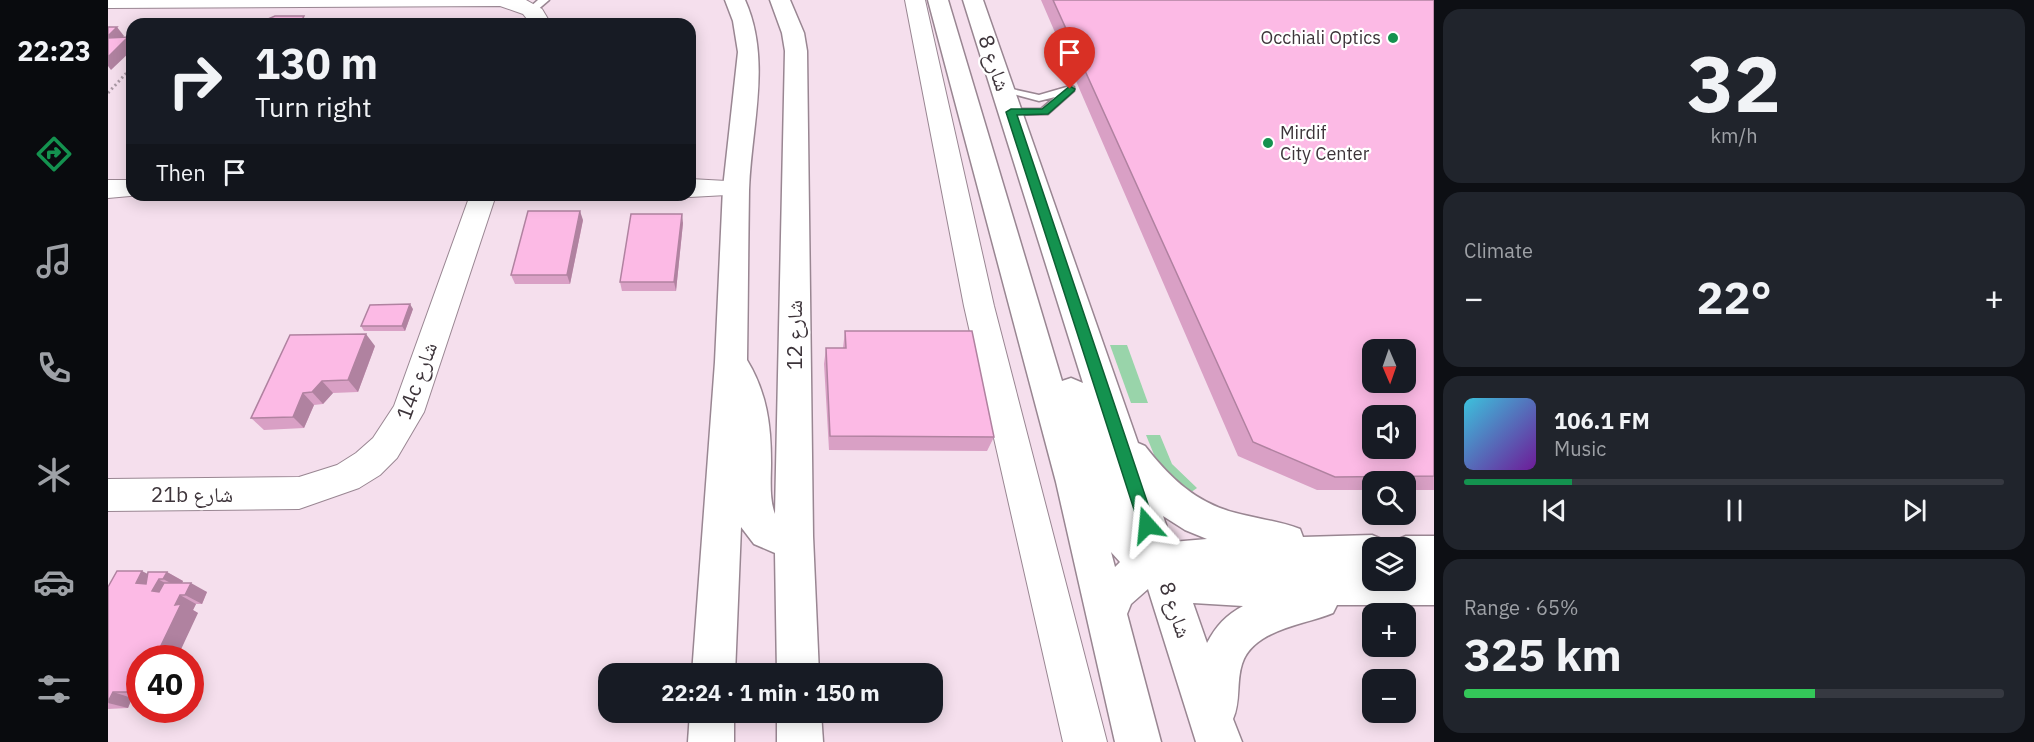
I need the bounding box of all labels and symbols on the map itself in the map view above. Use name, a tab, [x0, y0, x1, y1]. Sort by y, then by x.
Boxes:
place label: Occhiali Optics	[1261, 26, 1381, 49]
pin	[1044, 27, 1095, 89]
street label: شارع 8	[972, 31, 1018, 94]
marker: Occhiali Optics	[1386, 31, 1400, 45]
place label: Mirdif City Center	[1280, 121, 1370, 165]
marker: Mirdif City Center	[1261, 136, 1275, 150]
street label: شارع 12	[780, 300, 808, 370]
street label: 14c شارع	[389, 338, 443, 423]
north arrow	[1362, 339, 1416, 393]
street label: 21b شارع	[151, 480, 233, 508]
position arrow	[1115, 493, 1179, 557]
street label: شارع 8	[1153, 578, 1199, 641]
speed limit sign: 40	[126, 645, 204, 723]

